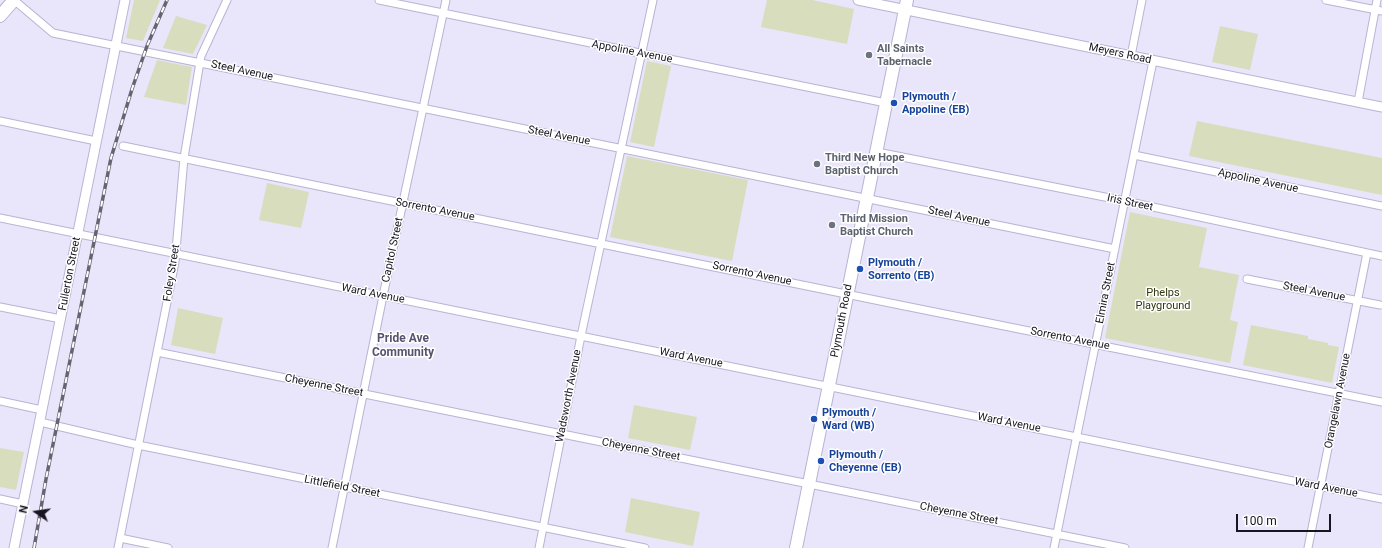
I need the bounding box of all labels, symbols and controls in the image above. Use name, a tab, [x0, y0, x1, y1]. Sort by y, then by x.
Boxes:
street label: Appoline Avenue	[591, 38, 673, 66]
street label: Meyers Road	[1087, 41, 1153, 67]
place label: All Saints Tabernacle	[877, 42, 932, 68]
marker: All Saints Tabernacle	[864, 50, 874, 60]
street label: Steel Avenue	[210, 58, 274, 84]
place label: Plymouth / Appoline (EB)	[902, 90, 969, 116]
marker: Plymouth / Appoline (EB)	[889, 98, 899, 108]
street label: Steel Avenue	[527, 123, 591, 149]
place label: Third New Hope Baptist Church	[825, 151, 904, 177]
marker: Third New Hope Baptist Church	[812, 159, 822, 169]
street label: Appoline Avenue	[1217, 166, 1299, 196]
street label: Iris Street	[1106, 192, 1154, 214]
street label: Sorrento Avenue	[394, 196, 476, 224]
street label: Steel Avenue	[927, 204, 991, 230]
place label: Third Mission Baptist Church	[840, 212, 913, 238]
street label: Capitol Street	[380, 216, 406, 284]
marker: Third Mission Baptist Church	[827, 220, 837, 230]
street label: Fullerton Street	[56, 236, 84, 312]
street label: Foley Street	[161, 244, 183, 302]
place label: Plymouth / Sorrento (EB)	[868, 256, 934, 282]
street label: Sorrento Avenue	[711, 259, 793, 289]
street label: Elmira Street	[1094, 261, 1118, 325]
marker: Plymouth / Sorrento (EB)	[855, 264, 865, 274]
street label: Steel Avenue	[1282, 279, 1346, 305]
street label: Ward Avenue	[340, 281, 406, 307]
street label: Plymouth Road	[828, 283, 856, 359]
park label: Phelps Playground	[1135, 286, 1191, 312]
street label: Sorrento Avenue	[1029, 325, 1111, 353]
district label: Pride Ave Community	[372, 332, 434, 360]
street label: Ward Avenue	[658, 345, 724, 371]
street label: Wadsworth Avenue	[554, 348, 584, 444]
street label: Orangelawn Avenue	[1322, 352, 1354, 450]
street label: Cheyenne Street	[284, 372, 364, 400]
place label: Plymouth / Ward (WB)	[822, 406, 876, 432]
street label: Ward Avenue	[976, 410, 1042, 436]
marker: Plymouth / Ward (WB)	[809, 414, 819, 424]
street label: Cheyenne Street	[601, 436, 681, 464]
place label: Plymouth / Cheyenne (EB)	[829, 448, 902, 474]
marker: Plymouth / Cheyenne (EB)	[816, 456, 826, 466]
street label: Littlefield Street	[303, 473, 381, 501]
street label: Ward Avenue	[1293, 475, 1359, 501]
north arrow	[16, 492, 56, 532]
street label: Cheyenne Street	[919, 500, 999, 528]
text: N	[17, 504, 31, 514]
scale bar	[1238, 506, 1333, 532]
text: 100 m	[1243, 514, 1277, 528]

